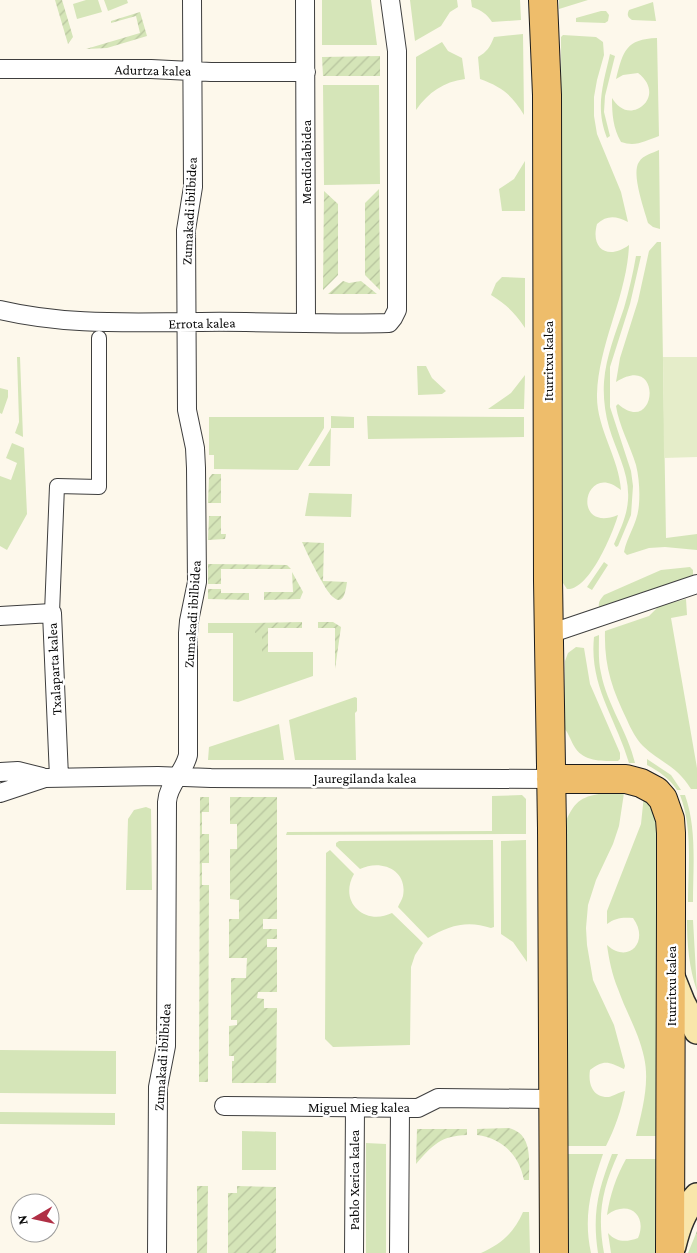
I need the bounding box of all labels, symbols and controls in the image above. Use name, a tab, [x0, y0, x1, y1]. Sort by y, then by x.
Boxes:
street label: Adurtza kalea	[114, 61, 192, 79]
street label: Mendiolabidea	[298, 119, 314, 204]
street label: Zumakadi ibilbidea	[178, 156, 200, 265]
street label: Errota kalea	[168, 314, 236, 332]
street label: Iturritxu kalea	[540, 320, 556, 401]
street label: Zumakadi ibilbidea	[180, 559, 204, 668]
street label: Txalaparta kalea	[44, 622, 64, 716]
street label: Jauregilanda kalea	[312, 770, 417, 786]
street label: Iturritxu kalea	[663, 945, 679, 1026]
street label: Zumakadi ibilbidea	[150, 1002, 174, 1111]
street label: Miguel Mieg kalea	[308, 1099, 411, 1115]
street label: Pablo Xerica kalea	[346, 1129, 362, 1230]
north arrow	[10, 1193, 60, 1243]
text: N	[13, 1214, 31, 1226]

